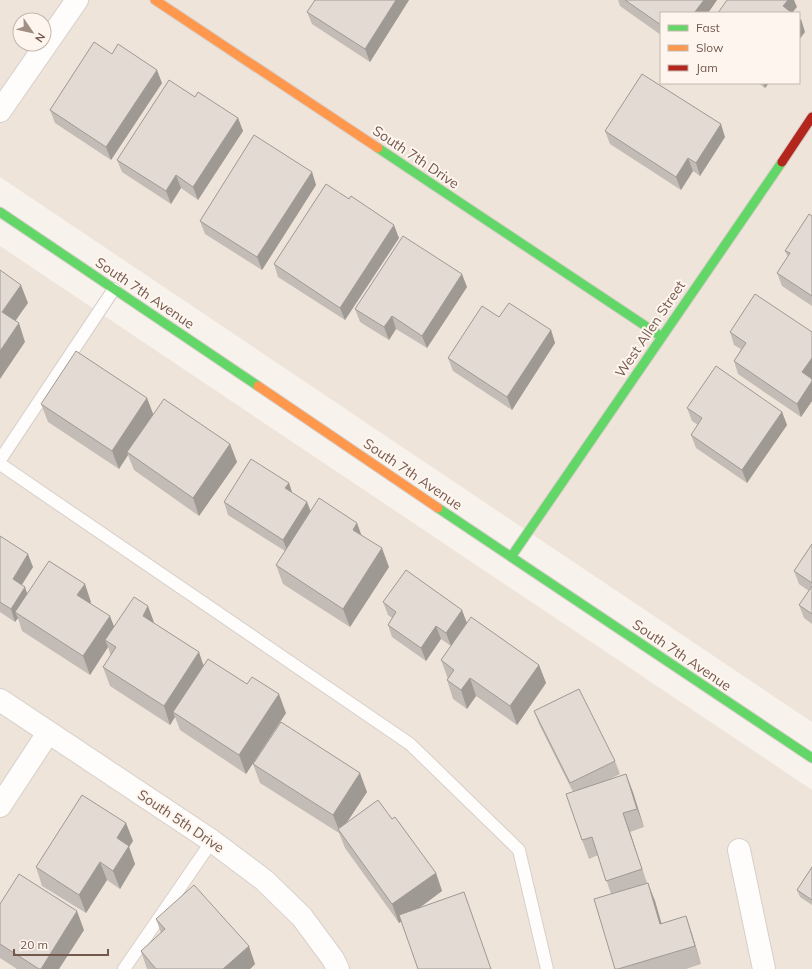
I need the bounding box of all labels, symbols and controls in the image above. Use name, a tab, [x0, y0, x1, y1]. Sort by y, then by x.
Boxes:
north arrow	[12, 12, 52, 52]
legend	[660, 12, 800, 84]
text: Fast	[696, 20, 720, 35]
text: N	[32, 30, 48, 45]
text: Slow	[696, 40, 724, 55]
text: Jam	[696, 60, 718, 75]
street label: South 7th Drive	[369, 121, 463, 193]
street label: South 7th Avenue	[92, 253, 198, 333]
street label: West Allen Street	[611, 277, 689, 381]
street label: South 7th Avenue	[360, 434, 466, 514]
street label: South 7th Avenue	[629, 615, 735, 695]
street label: South 5th Drive	[134, 785, 228, 857]
scale bar	[14, 931, 108, 957]
text: 20 m	[20, 937, 48, 952]

